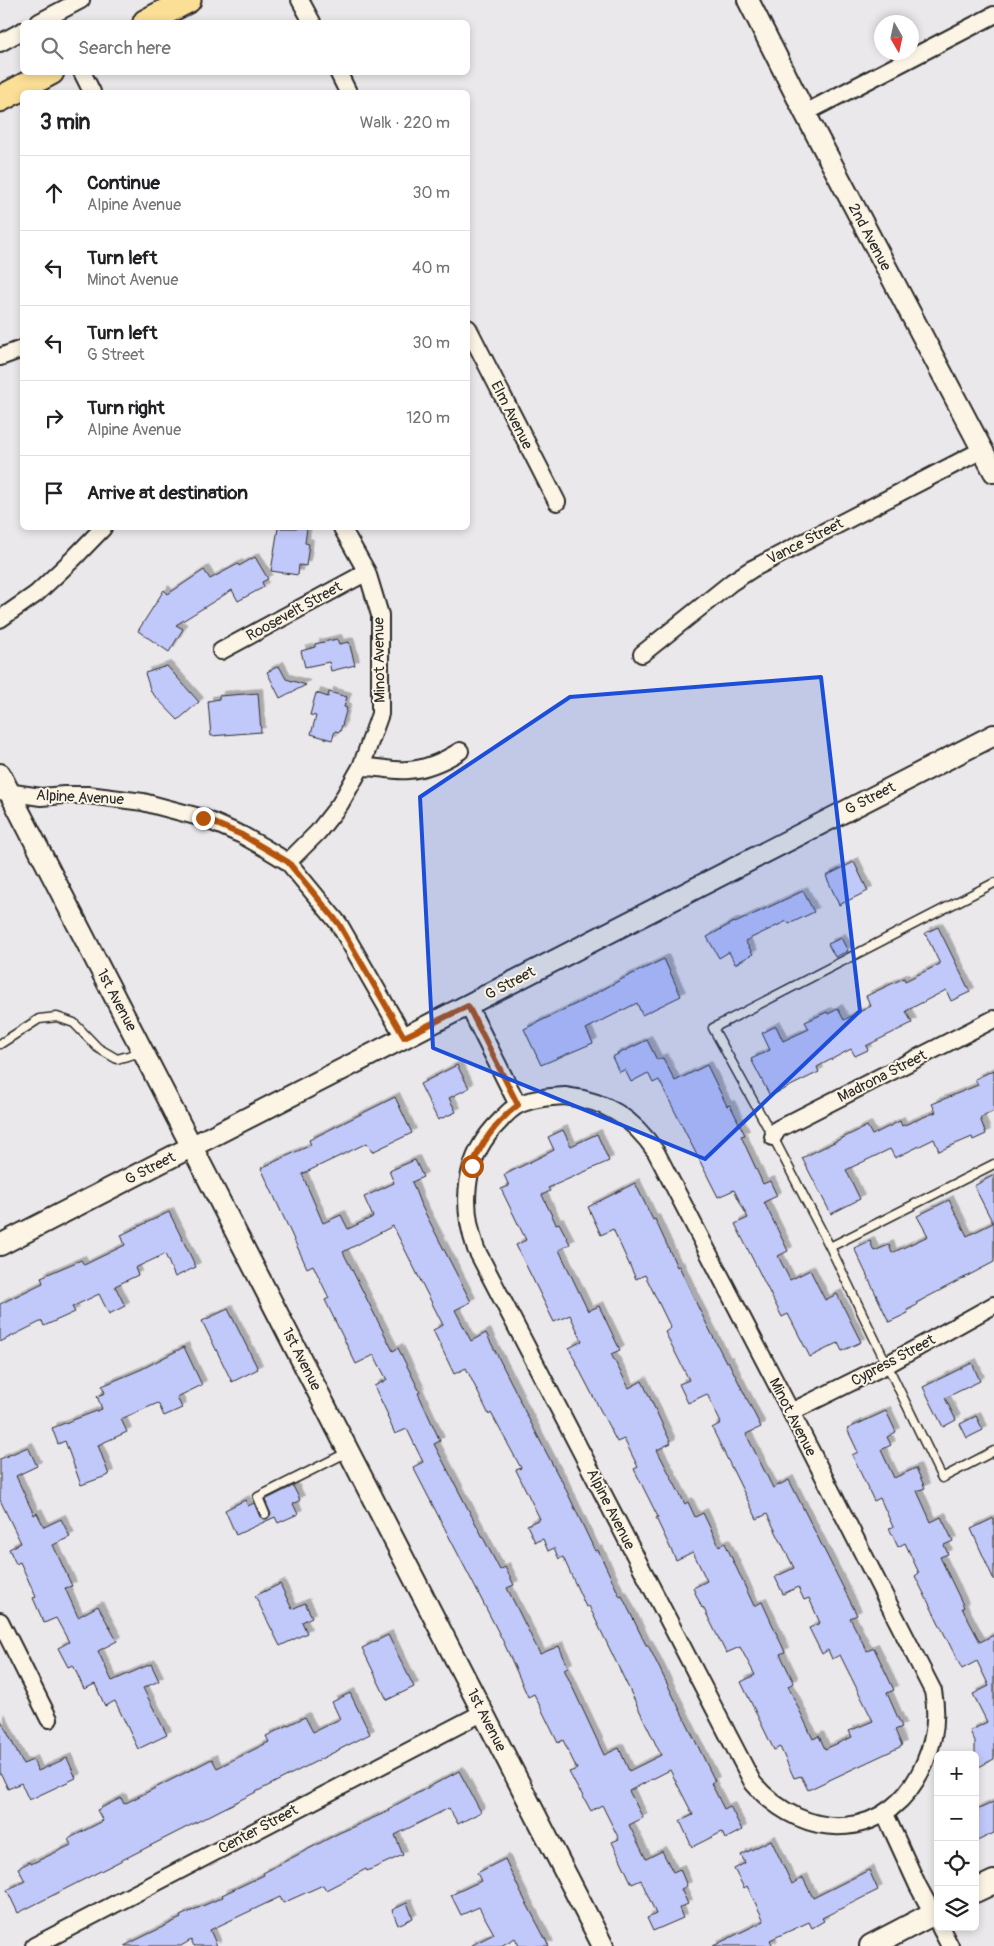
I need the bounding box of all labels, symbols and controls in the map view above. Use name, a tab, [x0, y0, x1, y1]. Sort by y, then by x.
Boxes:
north arrow	[874, 15, 919, 60]
search box	[20, 20, 470, 75]
icon: search	[38, 34, 66, 62]
text: Search here	[78, 36, 171, 60]
text: 3 min	[40, 109, 90, 136]
text: Walk · 220 m	[360, 113, 450, 133]
text: Continue	[87, 171, 160, 195]
icon: ahead	[40, 179, 68, 207]
text: 30 m	[412, 183, 450, 203]
text: Alpine Avenue	[87, 195, 181, 215]
street label: 2nd Avenue	[844, 200, 896, 275]
text: Turn left	[87, 246, 157, 270]
icon: left	[40, 254, 68, 282]
text: 40 m	[412, 258, 450, 278]
text: Minot Avenue	[87, 270, 178, 290]
text: Turn left	[87, 321, 157, 345]
icon: left	[40, 329, 68, 357]
text: 30 m	[412, 333, 450, 353]
text: G Street	[87, 345, 144, 365]
street label: Elm Avenue	[486, 378, 537, 453]
text: Turn right	[87, 396, 165, 420]
icon: right	[40, 404, 68, 432]
text: 120 m	[406, 408, 450, 428]
text: Alpine Avenue	[87, 420, 181, 440]
icon: arrive	[40, 479, 68, 507]
text: Arrive at destination	[87, 481, 248, 505]
street label: Vance Street	[764, 514, 847, 569]
street label: Roosevelt Street	[243, 577, 346, 646]
street label: Minot Avenue	[369, 616, 390, 703]
street label: G Street	[842, 777, 899, 819]
street label: Alpine Avenue	[35, 786, 125, 809]
route end	[192, 807, 215, 830]
street label: G Street	[482, 962, 539, 1004]
street label: 1st Avenue	[92, 966, 141, 1035]
street label: Madrona Street	[834, 1045, 931, 1107]
street label: G Street	[122, 1147, 179, 1189]
route start	[461, 1155, 484, 1178]
street label: 1st Avenue	[278, 1325, 326, 1394]
street label: Cypress Street	[848, 1330, 939, 1391]
street label: Minot Avenue	[765, 1375, 821, 1460]
street label: Alpine Avenue	[582, 1466, 639, 1553]
street label: 1st Avenue	[463, 1686, 511, 1755]
map controls	[934, 1751, 979, 1931]
button: +	[934, 1751, 979, 1796]
button: −	[934, 1796, 979, 1841]
street label: Center Street	[215, 1800, 302, 1858]
button: locate	[934, 1841, 979, 1886]
button: layers	[934, 1886, 979, 1931]

